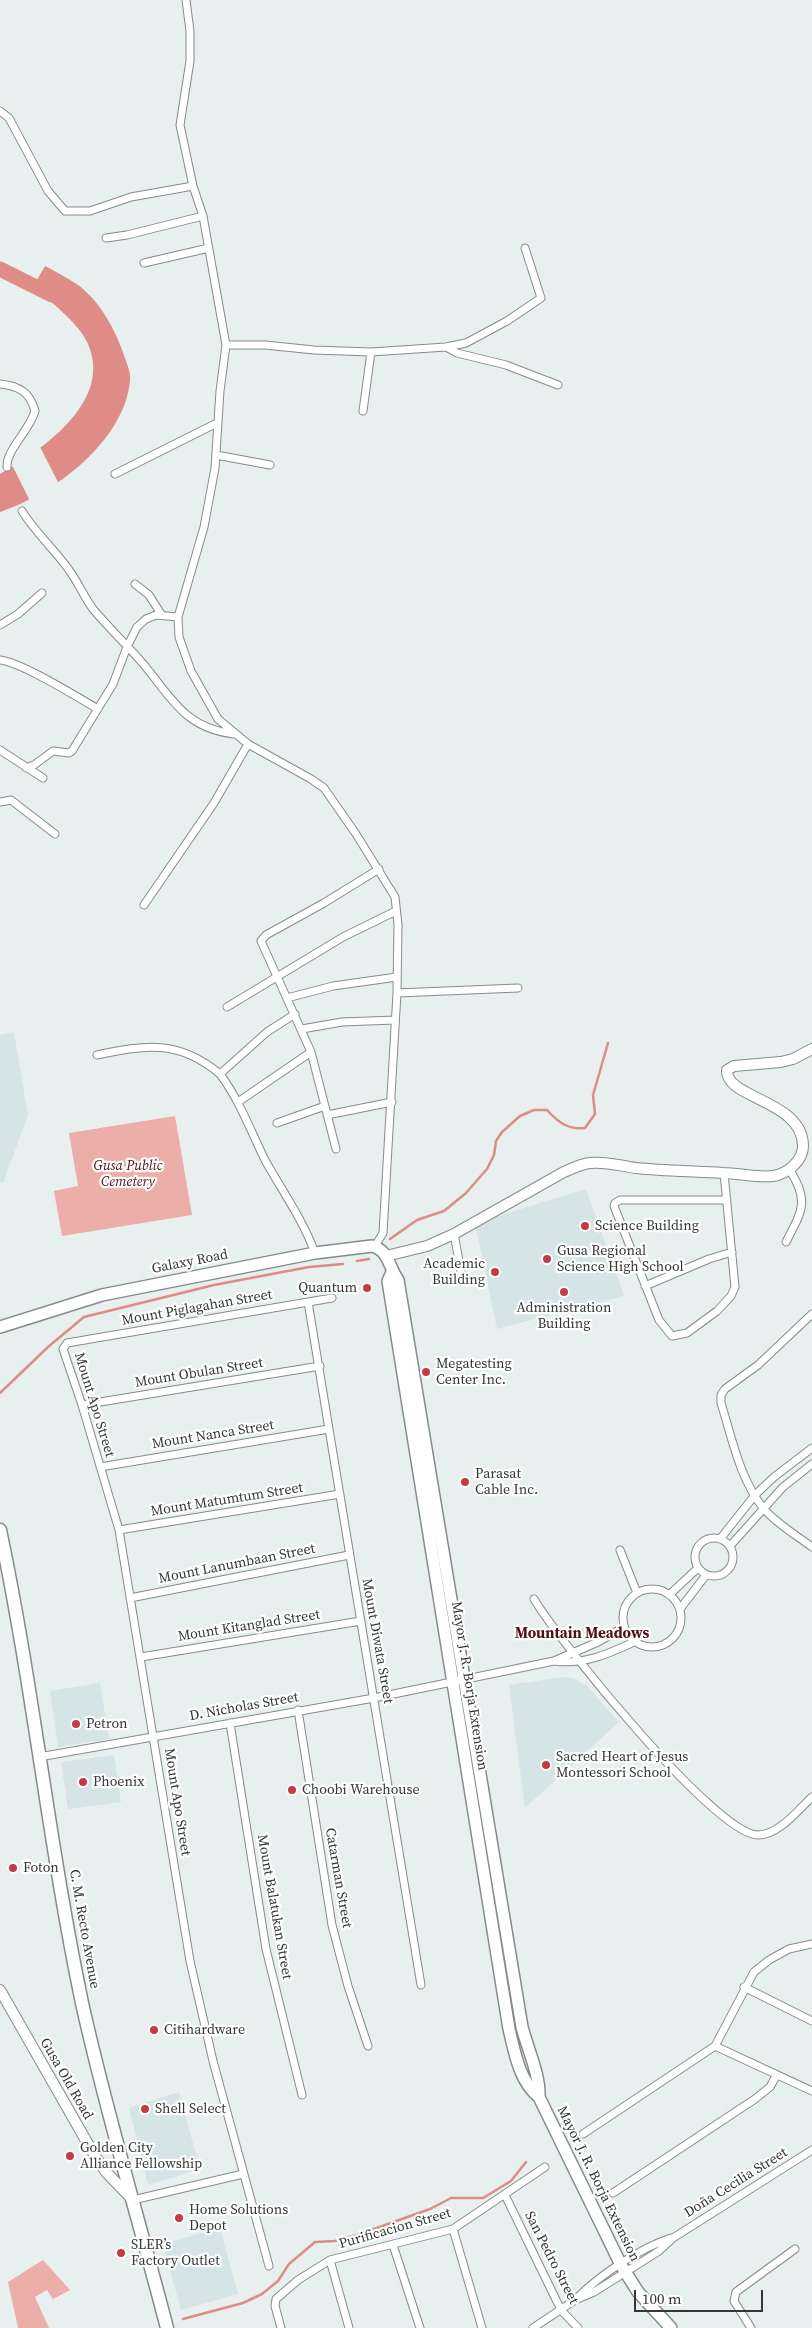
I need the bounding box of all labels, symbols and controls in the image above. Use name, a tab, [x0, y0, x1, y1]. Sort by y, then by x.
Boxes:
park label: Gusa Public Cemetery	[93, 1158, 163, 1190]
place label: Science Building	[595, 1218, 699, 1234]
marker: Science Building	[579, 1220, 591, 1232]
place label: Gusa Regional Science High School	[557, 1243, 684, 1276]
street label: Galaxy Road	[150, 1246, 230, 1278]
marker: Gusa Regional Science High School	[541, 1253, 553, 1265]
place label: Academic Building	[423, 1256, 485, 1288]
marker: Academic Building	[489, 1266, 501, 1278]
place label: Quantum	[298, 1280, 357, 1296]
marker: Quantum	[361, 1282, 373, 1294]
street label: Mount Piglagahan Street	[120, 1286, 274, 1330]
marker: Administration Building	[558, 1286, 570, 1298]
place label: Administration Building	[517, 1300, 611, 1332]
street label: Mount Apo Street	[70, 1351, 118, 1459]
street label: Mount Obulan Street	[134, 1355, 264, 1391]
place label: Megatesting Center Inc.	[436, 1356, 512, 1388]
marker: Megatesting Center Inc.	[420, 1366, 432, 1378]
street label: Mount Nanca Street	[151, 1417, 275, 1453]
place label: Parasat Cable Inc.	[475, 1466, 538, 1498]
marker: Parasat Cable Inc.	[459, 1476, 471, 1488]
street label: Mount Matumtum Street	[150, 1480, 304, 1520]
street label: Mount Lanumbaan Street	[157, 1541, 317, 1587]
street label: Mount Diwata Street	[358, 1577, 396, 1705]
street label: Mayor J. R. Borja Extension	[447, 1600, 491, 1772]
street label: Mount Kitanglad Street	[177, 1606, 321, 1646]
district label: Mountain Meadows	[515, 1625, 649, 1643]
street label: D. Nicholas Street	[188, 1689, 300, 1725]
place label: Petron	[86, 1716, 128, 1732]
marker: Petron	[70, 1718, 82, 1730]
street label: Mount Apo Street	[160, 1747, 194, 1857]
place label: Sacred Heart of Jesus Montessori School	[556, 1749, 688, 1781]
marker: Sacred Heart of Jesus Montessori School	[540, 1759, 552, 1771]
place label: Phoenix	[93, 1774, 145, 1790]
marker: Phoenix	[77, 1776, 89, 1788]
place label: Choobi Warehouse	[302, 1782, 420, 1798]
marker: Choobi Warehouse	[286, 1784, 298, 1796]
street label: Catarman Street	[321, 1827, 355, 1929]
street label: Mount Balatukan Street	[253, 1833, 295, 1981]
place label: Foton	[23, 1860, 59, 1876]
marker: Foton	[7, 1862, 19, 1874]
street label: C. M. Recto Avenue	[65, 1868, 103, 1990]
place label: Citihardware	[164, 2022, 245, 2038]
marker: Citihardware	[148, 2024, 160, 2036]
street label: Gusa Old Road	[36, 2035, 96, 2123]
place label: Shell Select	[155, 2101, 226, 2117]
marker: Shell Select	[139, 2103, 151, 2115]
street label: Mayor J. R. Borja Extension	[553, 2104, 643, 2264]
place label: Golden City Alliance Fellowship	[80, 2140, 202, 2172]
street label: Doña Cecilia Street	[681, 2145, 791, 2221]
marker: Golden City Alliance Fellowship	[64, 2150, 76, 2162]
place label: Home Solutions Depot	[189, 2202, 288, 2234]
street label: Purificacion Street	[337, 2205, 453, 2253]
street label: San Pedro Street	[520, 2209, 582, 2307]
marker: Home Solutions Depot	[173, 2212, 185, 2224]
place label: SLER’s Factory Outlet	[131, 2237, 220, 2270]
marker: SLER’s Factory Outlet	[115, 2247, 127, 2259]
scale bar	[637, 2280, 766, 2312]
text: 100 m	[642, 2288, 682, 2309]

